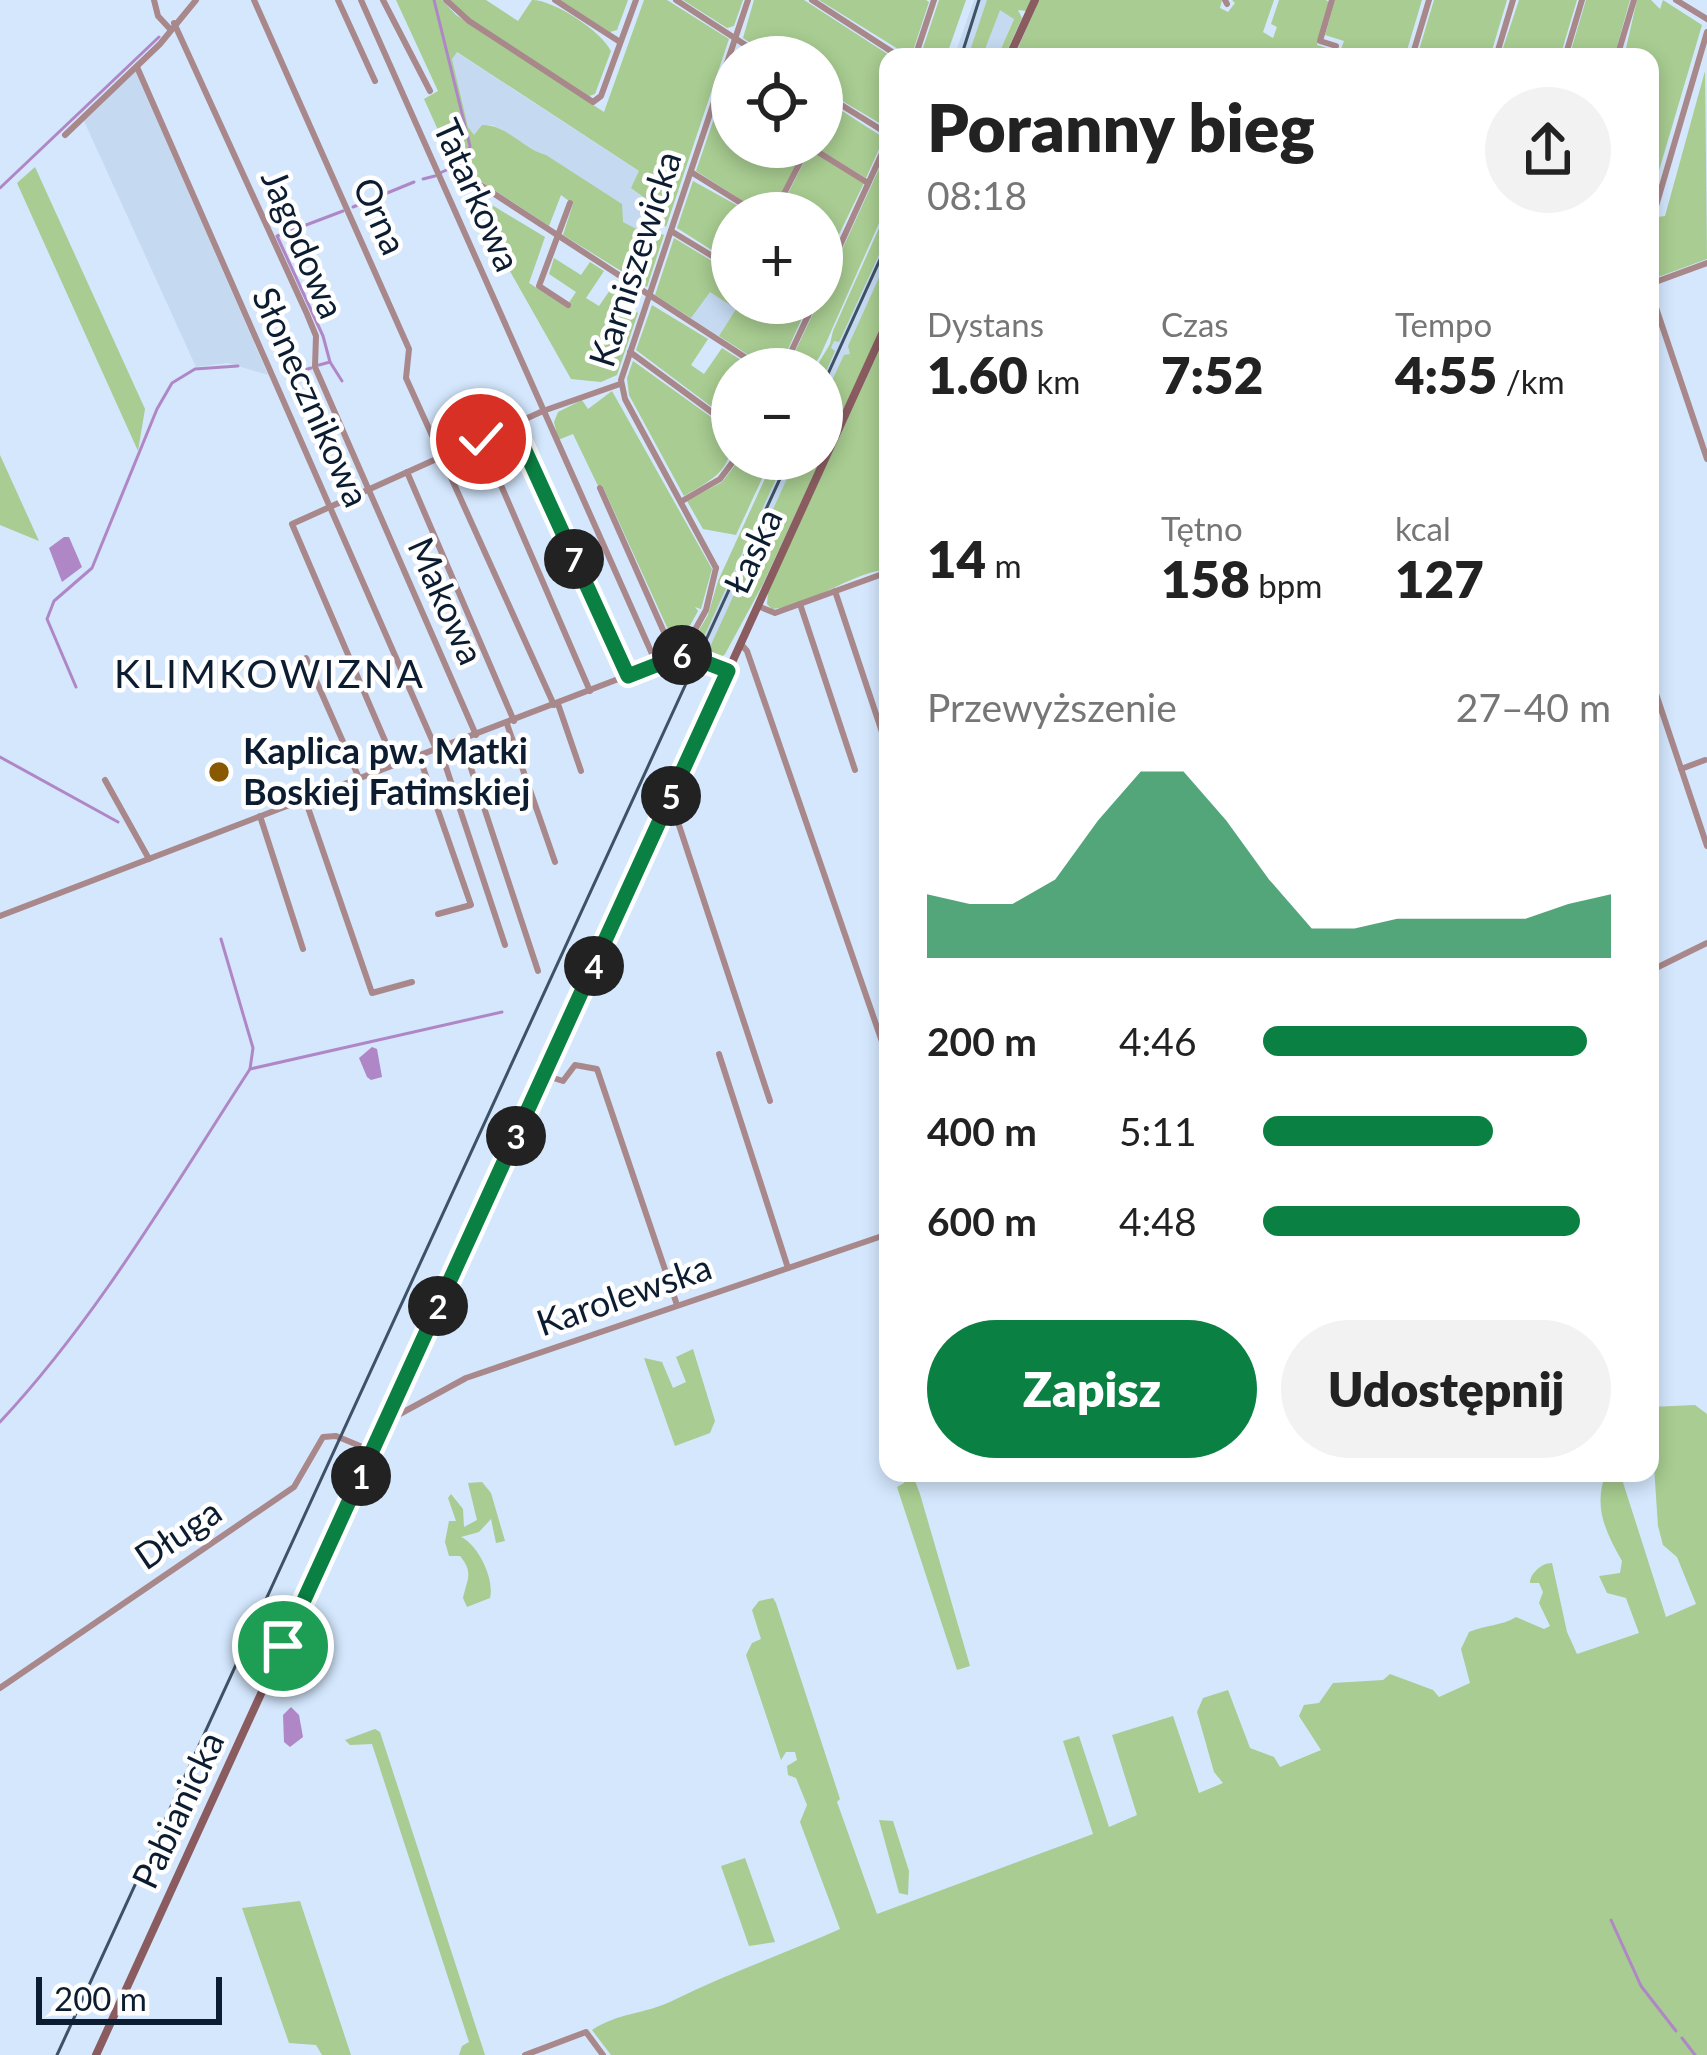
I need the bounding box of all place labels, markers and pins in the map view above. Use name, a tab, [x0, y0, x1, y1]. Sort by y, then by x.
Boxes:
pin	[430, 388, 532, 490]
pin: 7	[544, 529, 604, 589]
pin: 6	[652, 625, 712, 685]
place label: Kaplica pw. Matki Boskiej Fatimskiej	[243, 728, 530, 813]
marker: Kaplica pw. Matki Boskiej Fatimskiej	[206, 759, 232, 785]
pin: 5	[641, 766, 701, 826]
pin: 4	[564, 936, 624, 996]
pin: 3	[486, 1106, 546, 1166]
pin: 2	[408, 1276, 468, 1336]
pin: 1	[331, 1446, 391, 1506]
pin	[232, 1595, 334, 1697]

